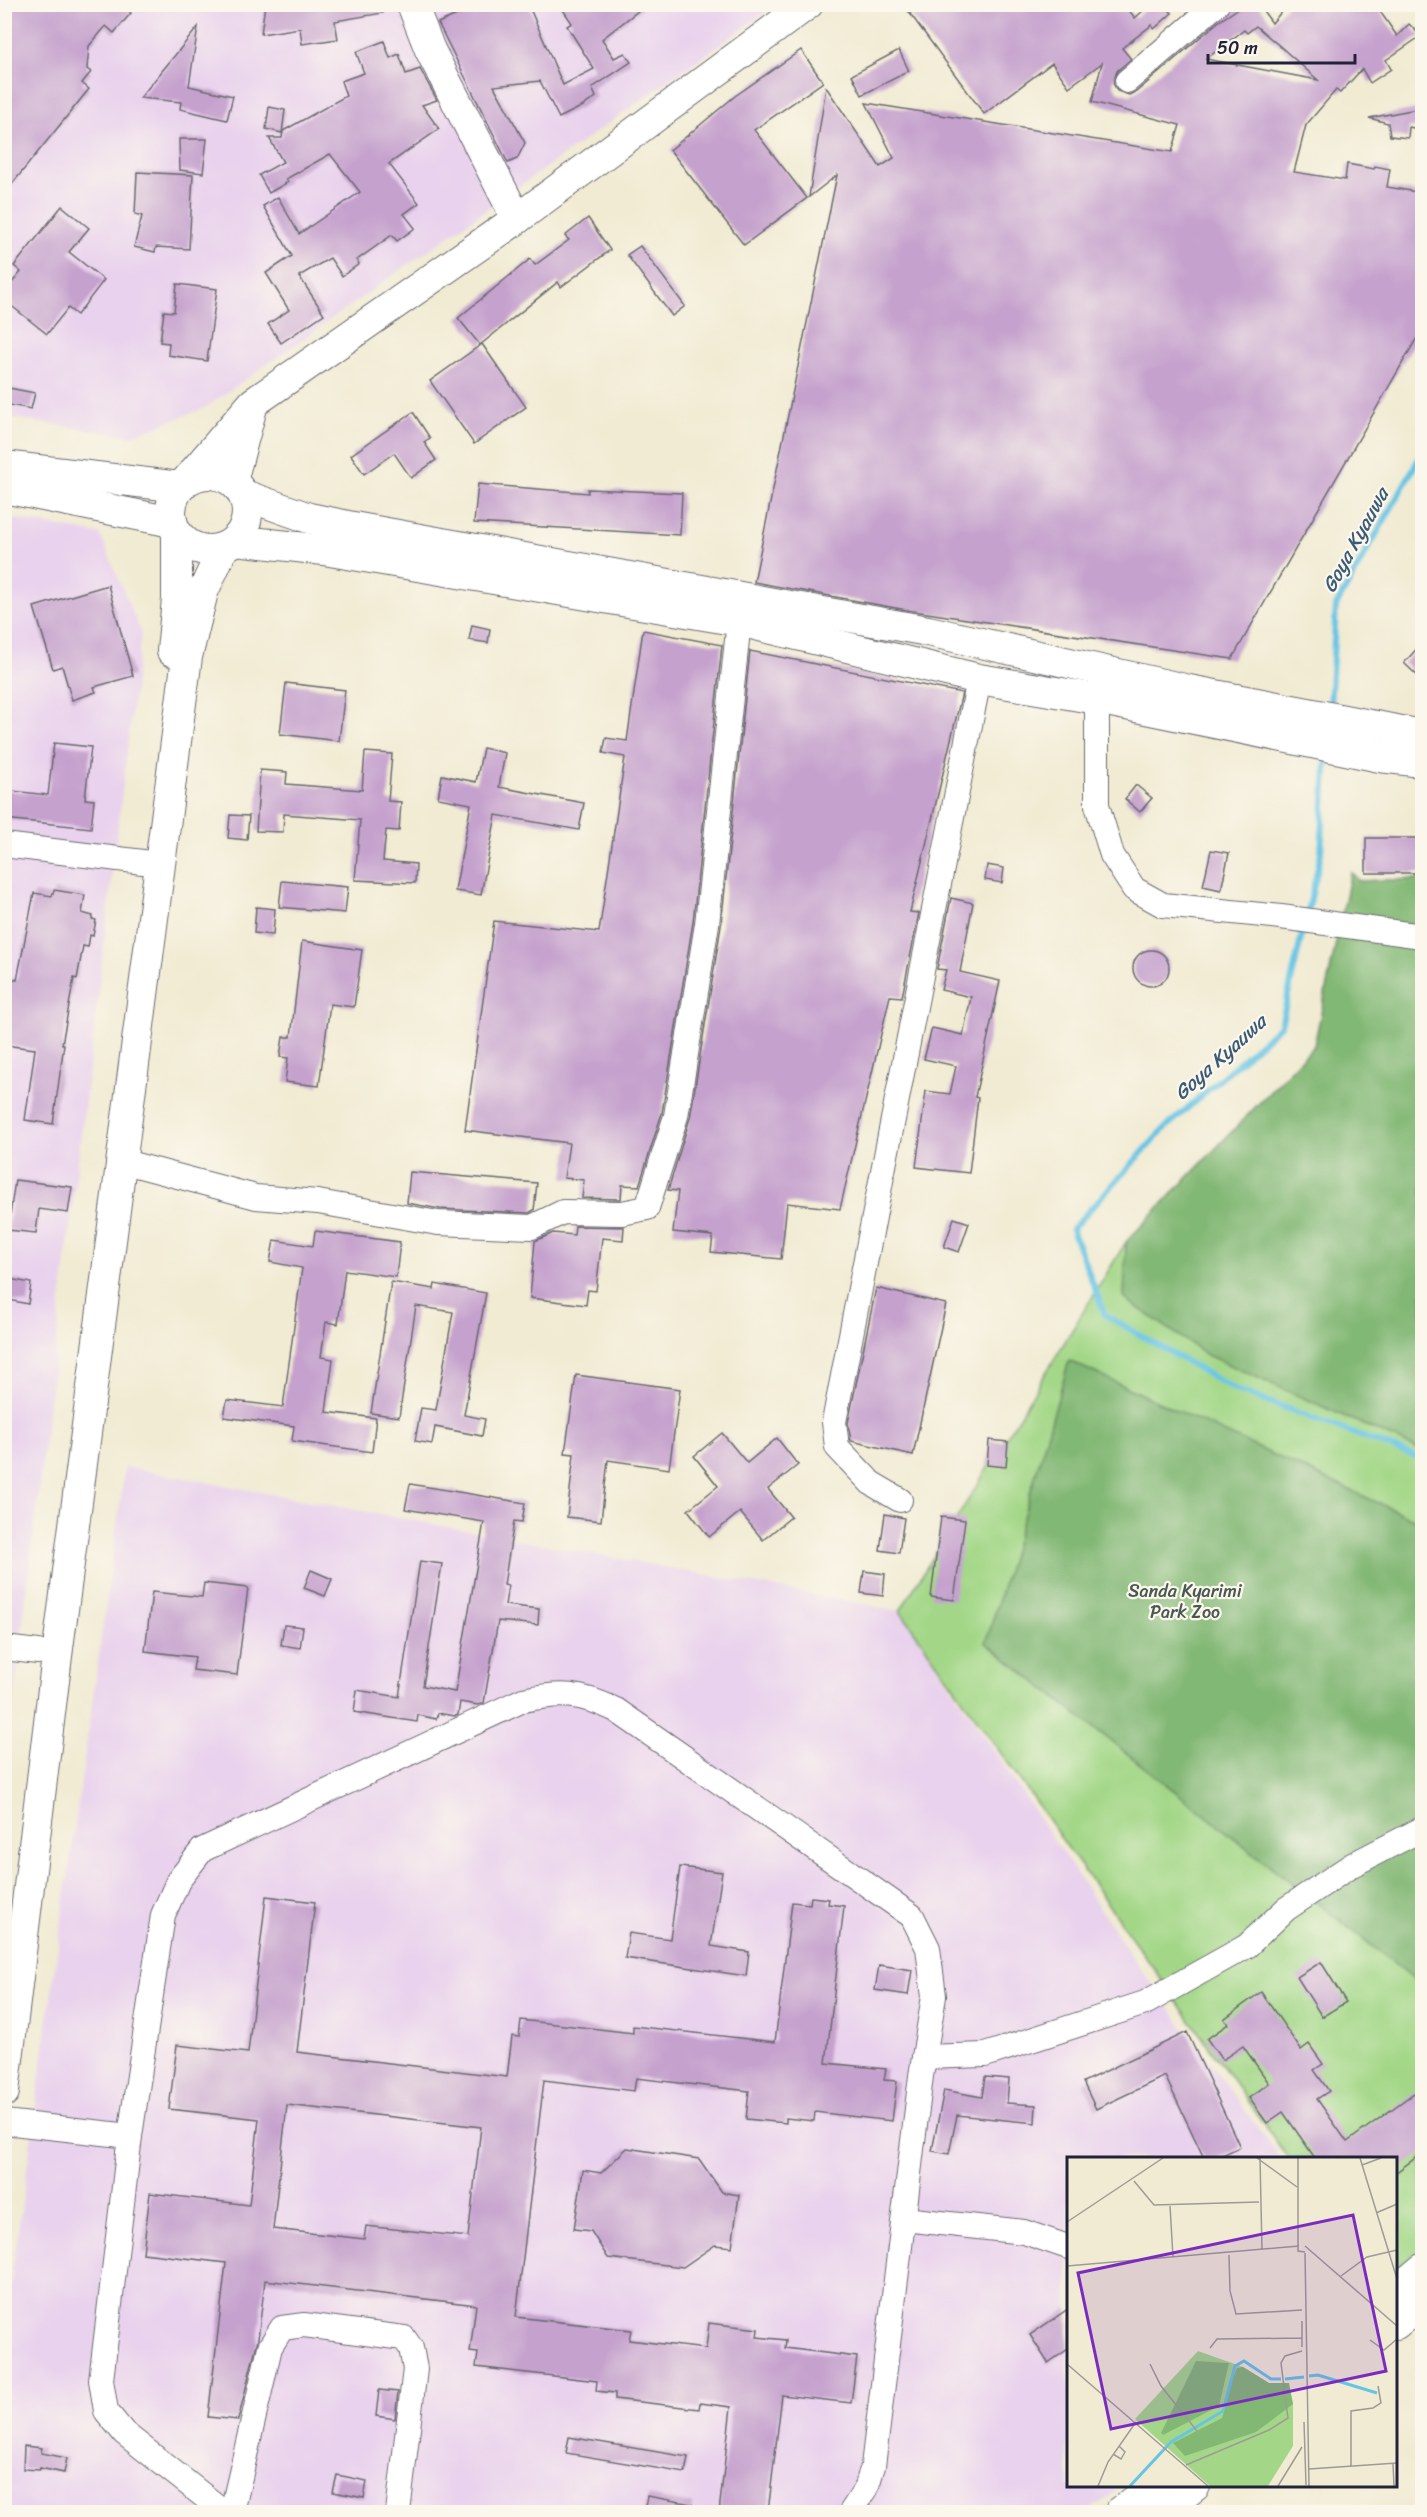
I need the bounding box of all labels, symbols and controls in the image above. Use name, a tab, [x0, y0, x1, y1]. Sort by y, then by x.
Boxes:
scale bar	[1208, 27, 1355, 65]
text: 50 m	[1217, 32, 1258, 64]
water label: Goya Kyauwa	[1312, 479, 1400, 599]
water label: Goya Kyauwa	[1166, 1004, 1277, 1109]
park label: Sanda Kyarimi Park Zoo	[1128, 1575, 1243, 1628]
inset map	[1067, 2157, 1397, 2487]

